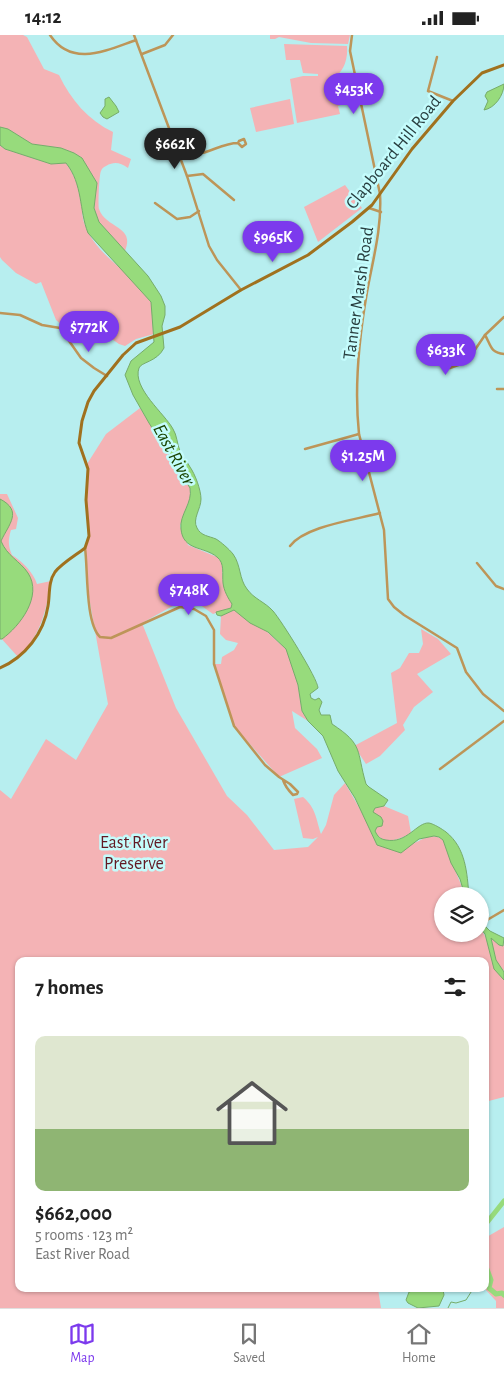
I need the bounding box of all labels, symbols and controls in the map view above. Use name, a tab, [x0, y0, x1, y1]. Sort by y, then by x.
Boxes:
text: 14:12	[25, 8, 62, 27]
pin: $453K	[319, 73, 389, 115]
text: $453K	[335, 81, 373, 97]
street label: Clapboard Hill Road	[343, 93, 445, 213]
pin: $662K	[140, 127, 210, 170]
text: $662K	[155, 136, 195, 152]
pin: $965K	[238, 221, 308, 263]
street label: Tanner Marsh Road	[341, 226, 377, 361]
text: $965K	[254, 229, 292, 245]
pin: $772K	[54, 311, 124, 353]
text: $772K	[70, 319, 108, 335]
pin: $633K	[411, 333, 481, 376]
text: $633K	[427, 342, 465, 358]
water label: East River	[149, 421, 199, 489]
pin: $1.25M	[322, 439, 404, 482]
text: $1.25M	[341, 448, 385, 464]
pin: $748K	[154, 573, 224, 616]
text: $748K	[169, 582, 209, 598]
park label: East River Preserve	[100, 834, 168, 873]
map controls	[434, 887, 489, 942]
button: layers	[434, 887, 489, 942]
icon: filters	[441, 973, 469, 1001]
text: 7 homes	[35, 977, 104, 998]
icon: home	[207, 1068, 297, 1158]
text: $662,000	[35, 1203, 112, 1224]
text: 5 rooms · 123 m²	[35, 1227, 133, 1243]
text: East River Road	[35, 1246, 130, 1262]
tab: Map	[68, 1320, 96, 1367]
tab: Saved	[233, 1320, 265, 1367]
tab: Home	[402, 1320, 436, 1367]

